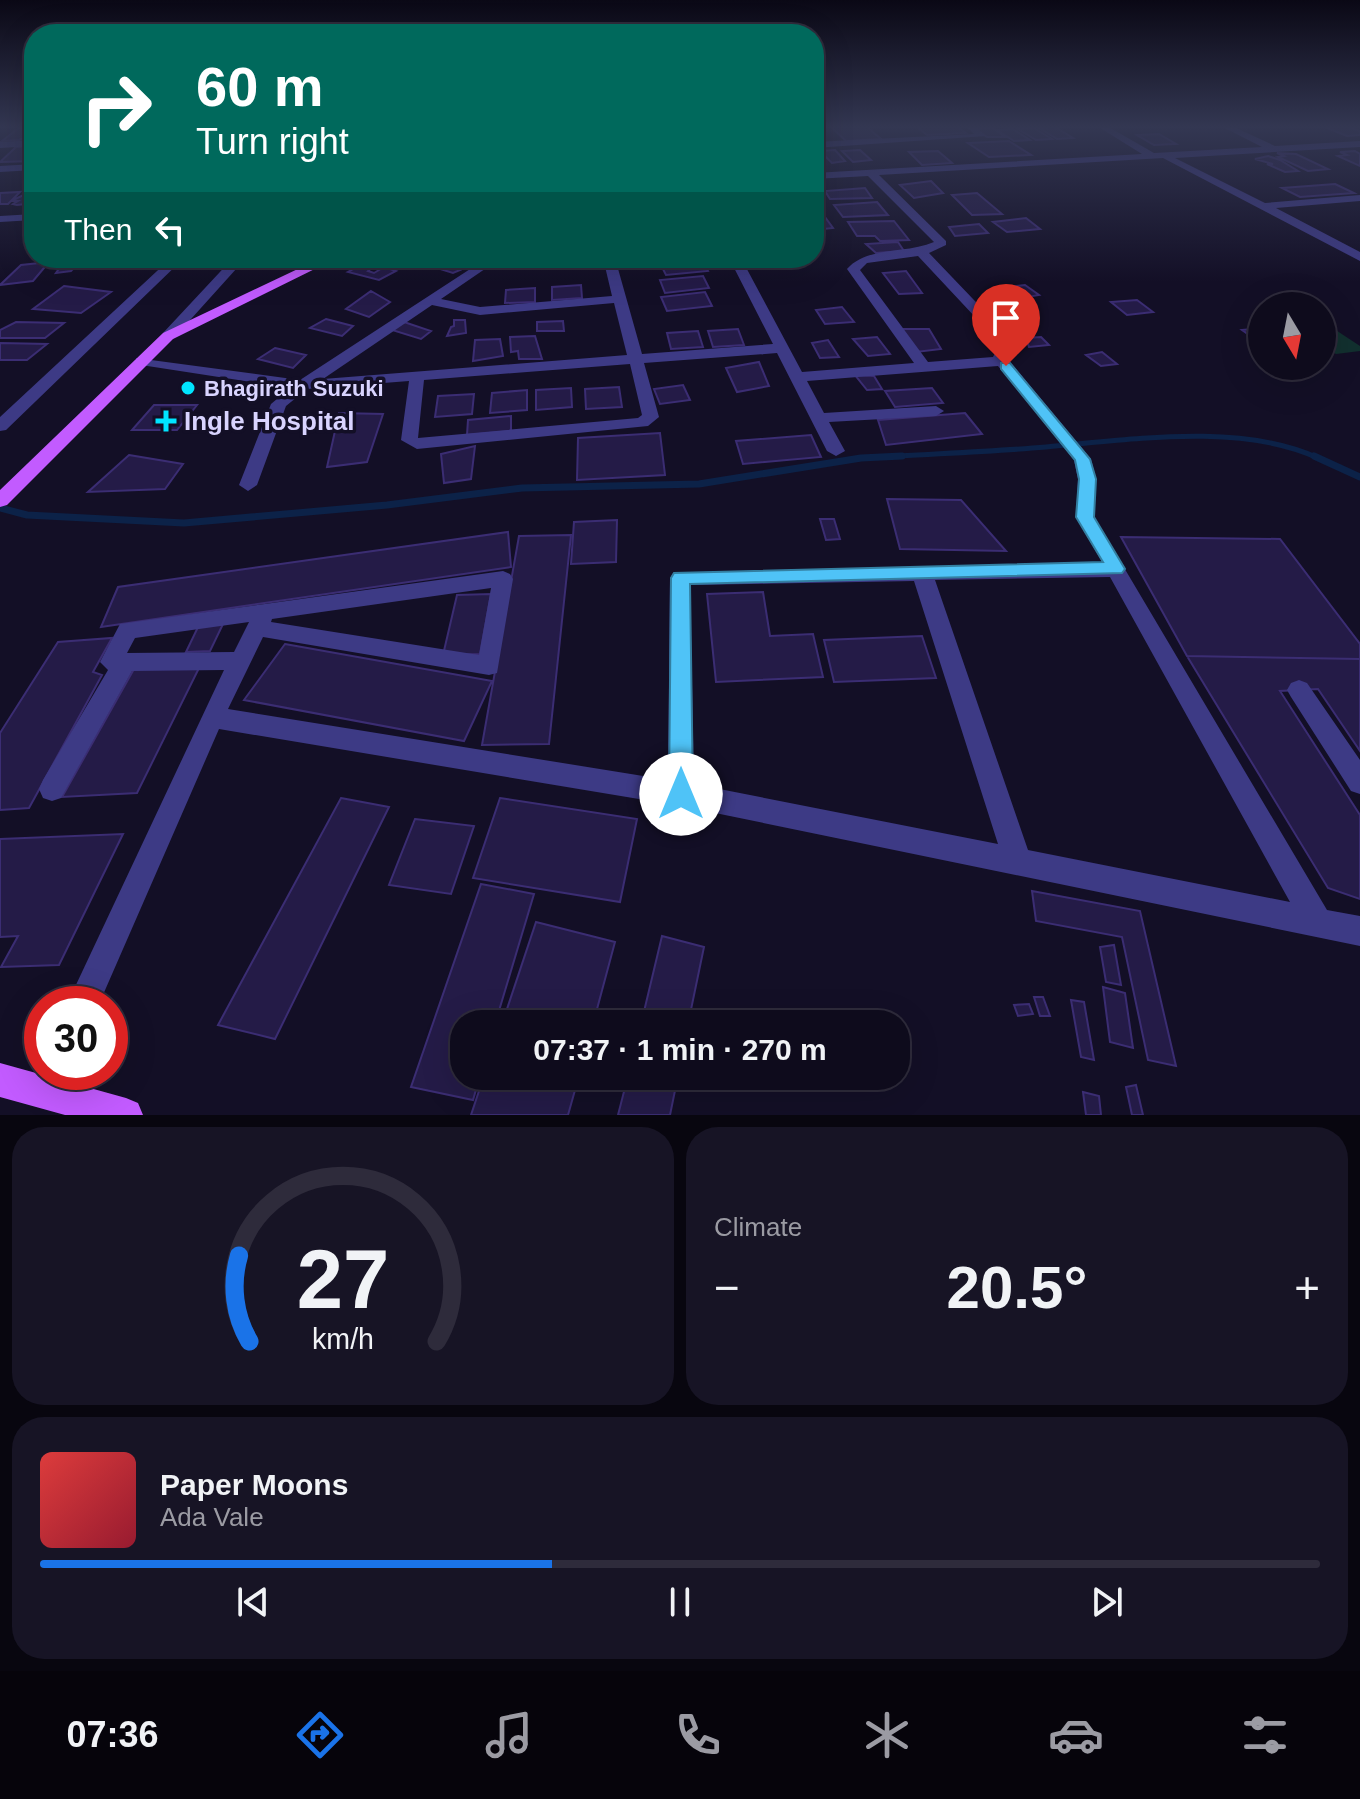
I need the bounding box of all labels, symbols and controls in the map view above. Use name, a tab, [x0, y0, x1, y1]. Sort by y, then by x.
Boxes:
text: 60 m	[196, 55, 324, 118]
icon: right	[64, 56, 168, 160]
text: Turn right	[196, 121, 349, 162]
icon: left	[148, 208, 192, 252]
text: Then	[64, 213, 132, 246]
pin	[972, 284, 1040, 366]
north arrow	[1248, 292, 1336, 380]
map controls	[1248, 292, 1336, 380]
icon: arrive	[984, 296, 1028, 340]
place label: Bhagirath Suzuki	[204, 376, 384, 401]
marker: Bhagirath Suzuki	[179, 379, 197, 397]
place label: Ingle Hospital	[184, 406, 354, 436]
marker: Ingle Hospital	[155, 410, 177, 432]
position arrow	[639, 752, 723, 836]
speed limit sign: 30	[24, 986, 128, 1090]
text: 07:37 · 1 min · 270 m	[533, 1033, 827, 1066]
text: Climate	[714, 1212, 802, 1242]
text: 27	[297, 1233, 389, 1326]
text: 20.5°	[947, 1254, 1087, 1321]
text: −	[714, 1263, 740, 1312]
text: +	[1294, 1263, 1320, 1312]
text: km/h	[312, 1323, 374, 1355]
text: Paper Moons	[160, 1468, 348, 1501]
text: Ada Vale	[160, 1502, 264, 1532]
icon: previous	[231, 1580, 275, 1624]
icon: pause	[658, 1580, 702, 1624]
icon: next	[1085, 1580, 1129, 1624]
icon: directions	[292, 1707, 348, 1763]
icon: music	[481, 1707, 537, 1763]
icon: phone	[670, 1707, 726, 1763]
icon: climate	[859, 1707, 915, 1763]
icon: car	[1048, 1707, 1104, 1763]
icon: filters	[1237, 1707, 1293, 1763]
text: 07:36	[67, 1714, 159, 1755]

